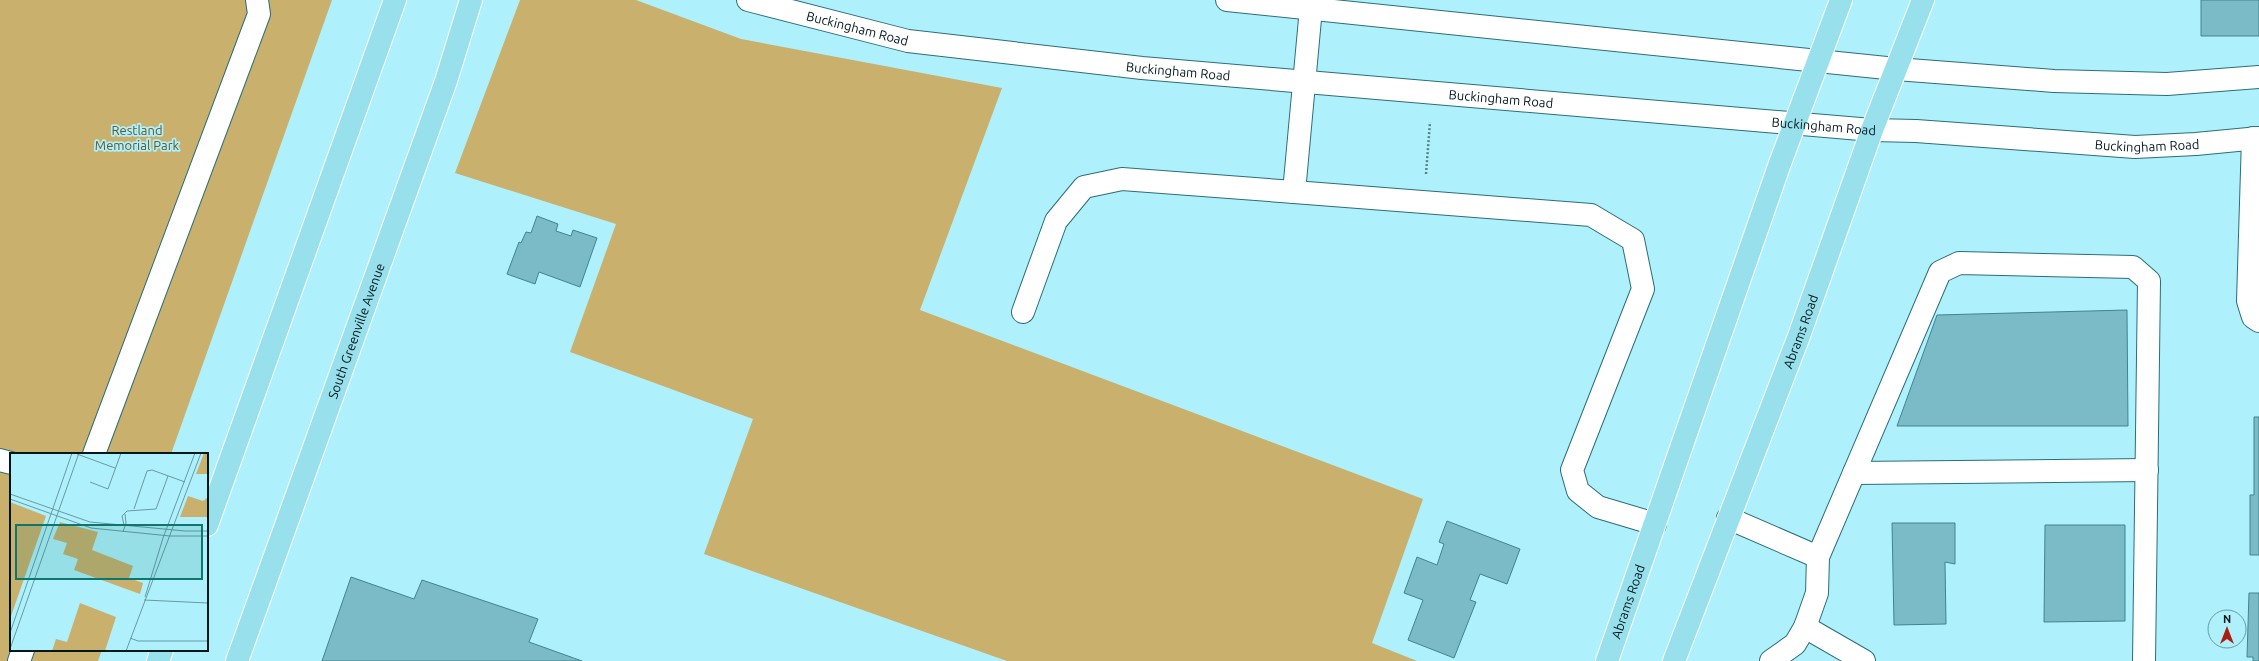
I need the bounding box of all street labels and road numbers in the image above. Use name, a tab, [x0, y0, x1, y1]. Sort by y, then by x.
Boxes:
street label: Buckingham Road	[805, 8, 910, 48]
street label: Buckingham Road	[1125, 59, 1231, 82]
street label: Buckingham Road	[1448, 87, 1554, 110]
street label: Buckingham Road	[1771, 115, 1876, 137]
street label: Buckingham Road	[2094, 137, 2200, 154]
street label: South Greenville Avenue	[325, 261, 387, 400]
street label: Abrams Road	[1780, 293, 1820, 370]
street label: Abrams Road	[1608, 563, 1647, 640]

